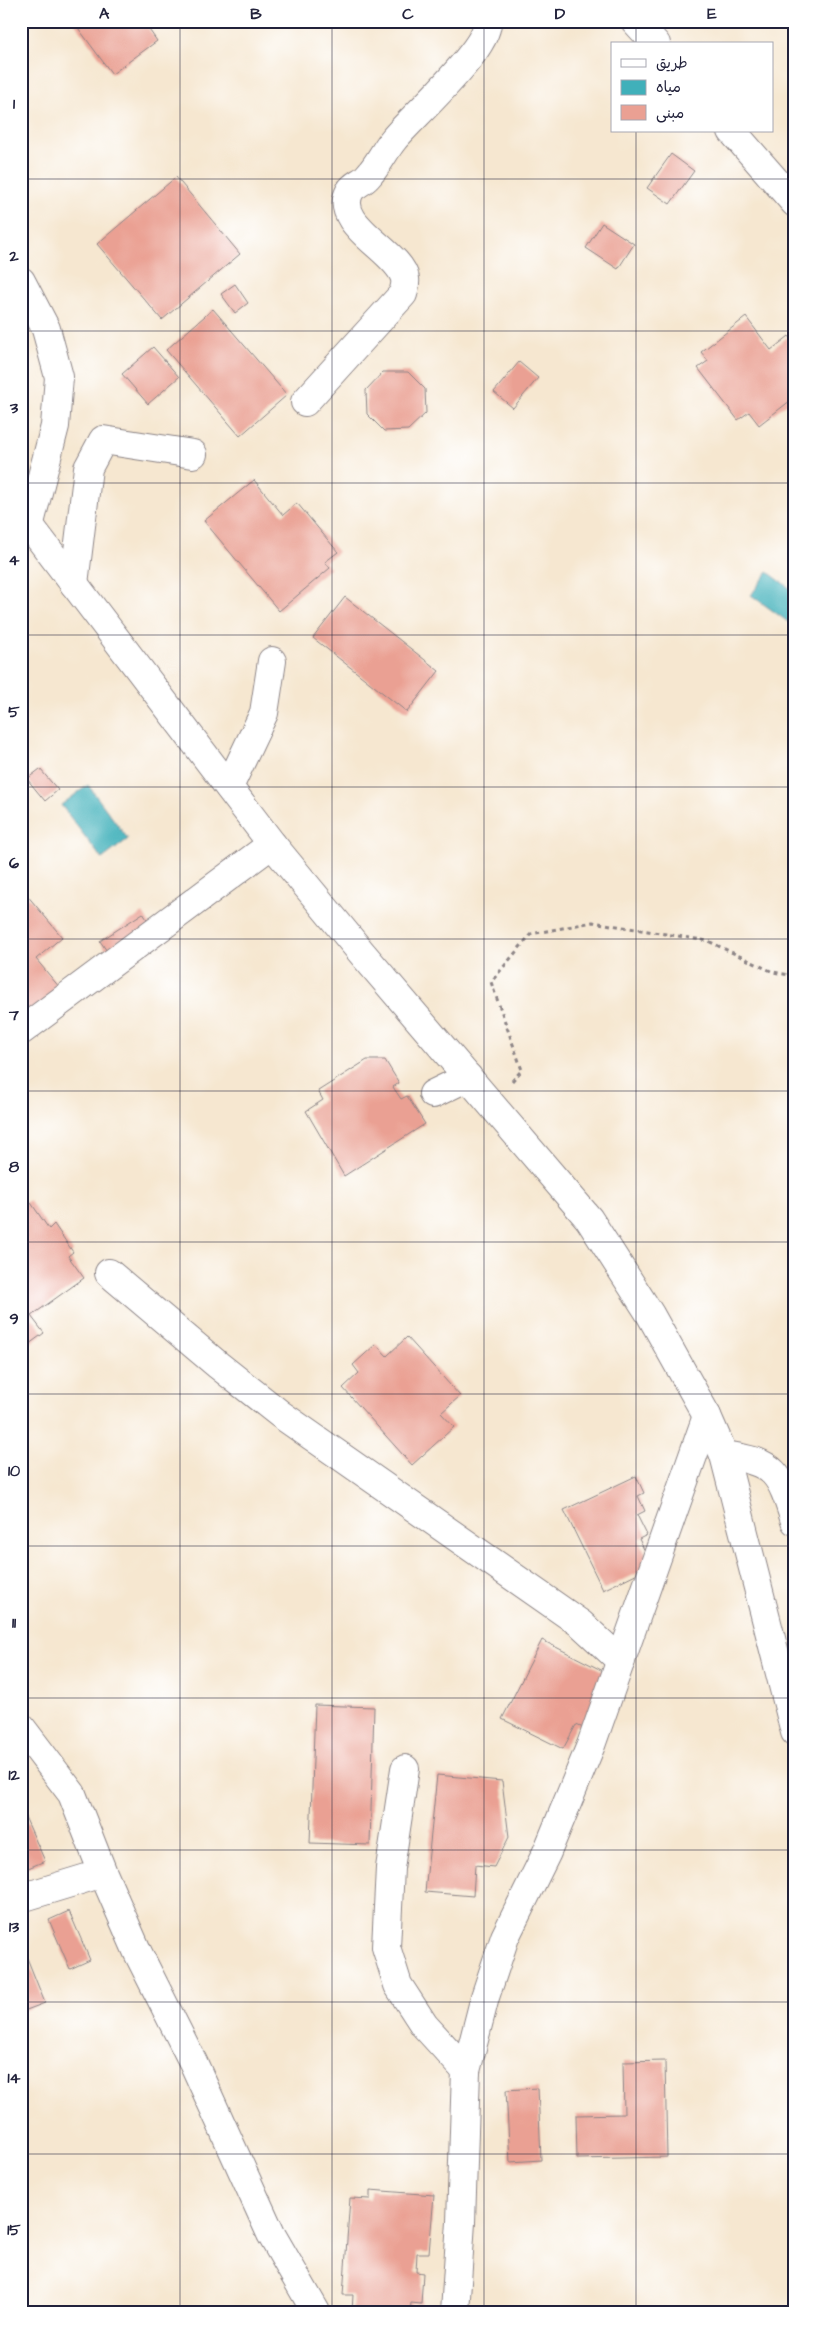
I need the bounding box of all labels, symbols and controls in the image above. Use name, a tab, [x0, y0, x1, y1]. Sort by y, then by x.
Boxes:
text: A	[99, 3, 110, 25]
text: B	[250, 3, 262, 25]
text: C	[402, 3, 414, 25]
text: D	[555, 3, 566, 25]
text: E	[707, 3, 717, 25]
legend	[611, 42, 774, 132]
text: طريق	[656, 53, 688, 74]
text: مياه	[656, 77, 681, 98]
text: 1	[13, 93, 16, 115]
text: مبنى	[656, 103, 684, 124]
text: 2	[8, 245, 19, 267]
text: 3	[9, 397, 19, 419]
text: 4	[9, 549, 20, 571]
text: 5	[8, 701, 20, 723]
text: 6	[9, 852, 19, 874]
text: 7	[8, 1004, 19, 1026]
text: 8	[9, 1156, 20, 1178]
text: 9	[9, 1308, 19, 1330]
text: 10	[8, 1460, 20, 1482]
text: 11	[12, 1612, 17, 1634]
text: 12	[8, 1764, 20, 1786]
text: 13	[9, 1916, 20, 1938]
text: 14	[8, 2067, 21, 2089]
text: 15	[7, 2219, 21, 2241]

